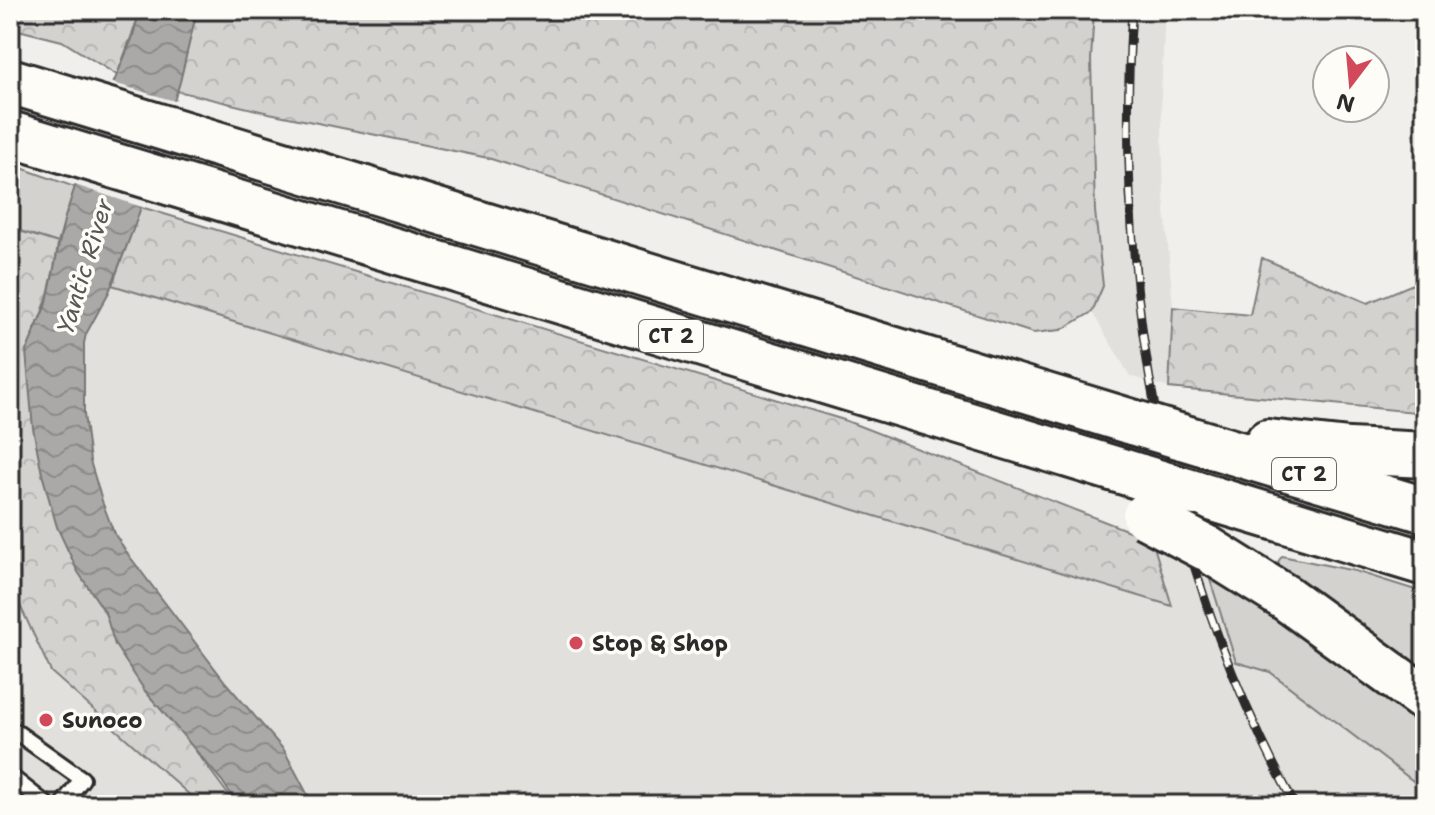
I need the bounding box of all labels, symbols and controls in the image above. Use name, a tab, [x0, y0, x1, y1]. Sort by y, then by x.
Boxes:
north arrow	[1311, 44, 1391, 124]
text: N	[1333, 86, 1358, 119]
water label: Yantic River	[49, 194, 121, 337]
road number: CT 2	[639, 320, 703, 352]
road number: CT 2	[1272, 458, 1336, 490]
place label: Stop & Shop	[592, 629, 728, 658]
marker: Stop & Shop	[567, 634, 585, 652]
place label: Sunoco	[62, 706, 143, 735]
marker: Sunoco	[37, 711, 55, 729]

